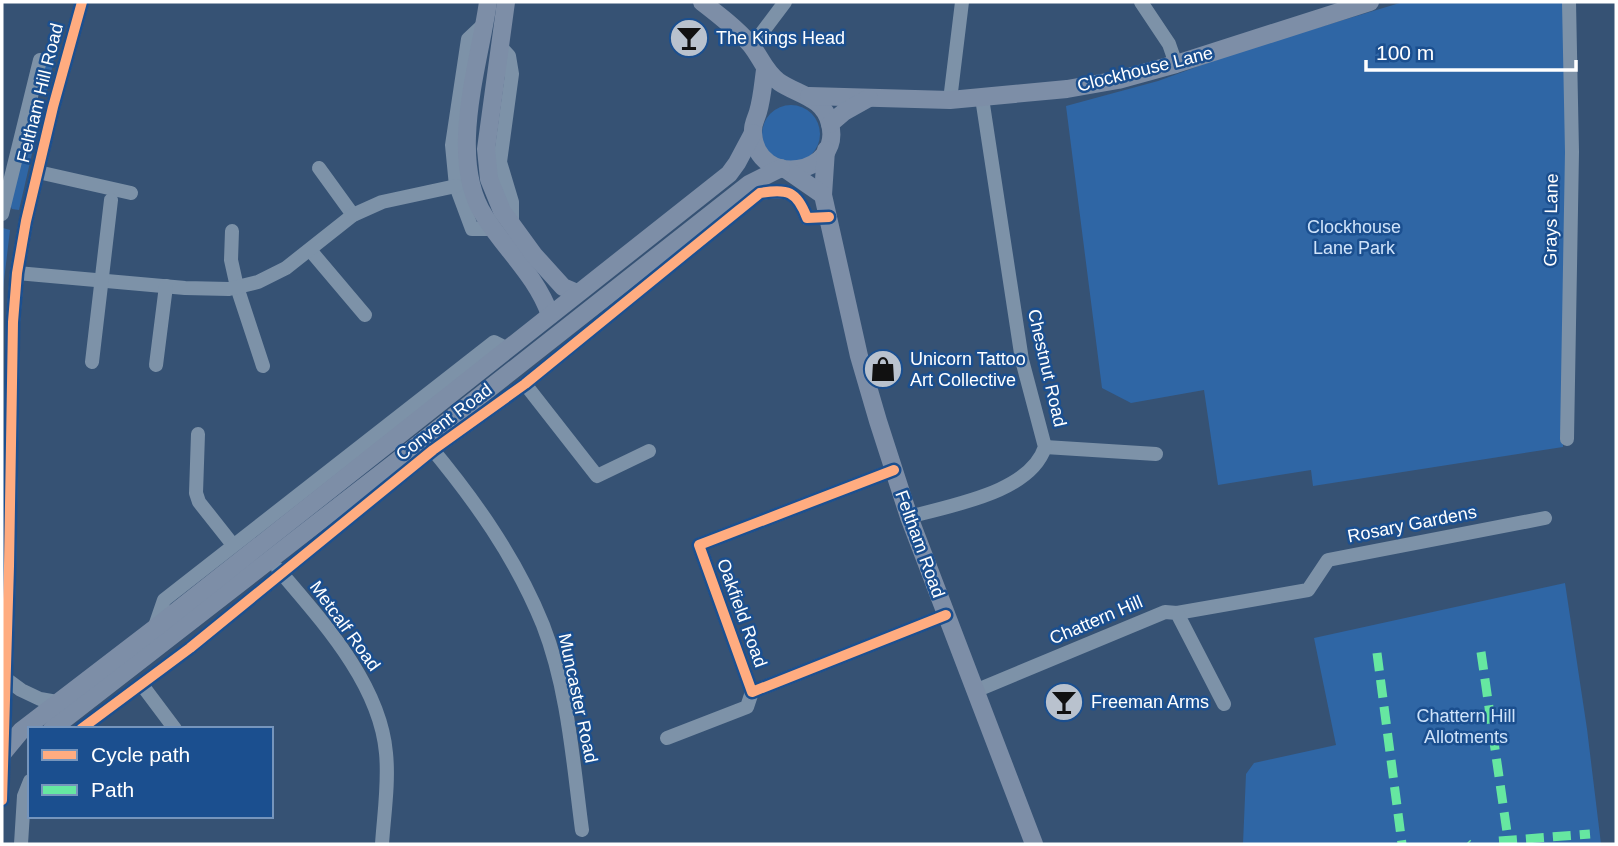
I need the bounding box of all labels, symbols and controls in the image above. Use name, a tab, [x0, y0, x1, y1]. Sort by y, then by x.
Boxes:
bar icon: The Kings Head	[668, 17, 710, 59]
street label: Feltham Hill Road	[13, 21, 67, 165]
place label: The Kings Head	[716, 28, 845, 48]
scale bar	[1366, 28, 1576, 72]
text: 100 m	[1376, 41, 1434, 64]
street label: Clockhouse Lane	[1075, 42, 1215, 96]
street label: Grays Lane	[1540, 173, 1562, 267]
park label: Clockhouse Lane Park	[1307, 217, 1401, 258]
street label: Chestnut Road	[1024, 307, 1070, 429]
shop icon: Unicorn Tattoo Art Collective	[862, 348, 904, 390]
place label: Unicorn Tattoo Art Collective	[910, 349, 1026, 390]
street label: Convent Road	[392, 379, 496, 465]
street label: Feltham Road	[891, 487, 949, 601]
street label: Rosary Gardens	[1346, 502, 1478, 546]
street label: Oakfield Road	[713, 556, 771, 670]
street label: Metcalf Road	[306, 577, 384, 675]
street label: Chattern Hill	[1047, 591, 1145, 649]
street label: Muncaster Road	[554, 631, 602, 765]
bar icon: Freeman Arms	[1043, 681, 1085, 723]
place label: Freeman Arms	[1091, 692, 1209, 712]
park label: Chattern Hill Allotments	[1416, 706, 1516, 747]
legend	[28, 727, 273, 818]
text: Cycle path	[91, 743, 190, 766]
text: Path	[91, 778, 134, 801]

